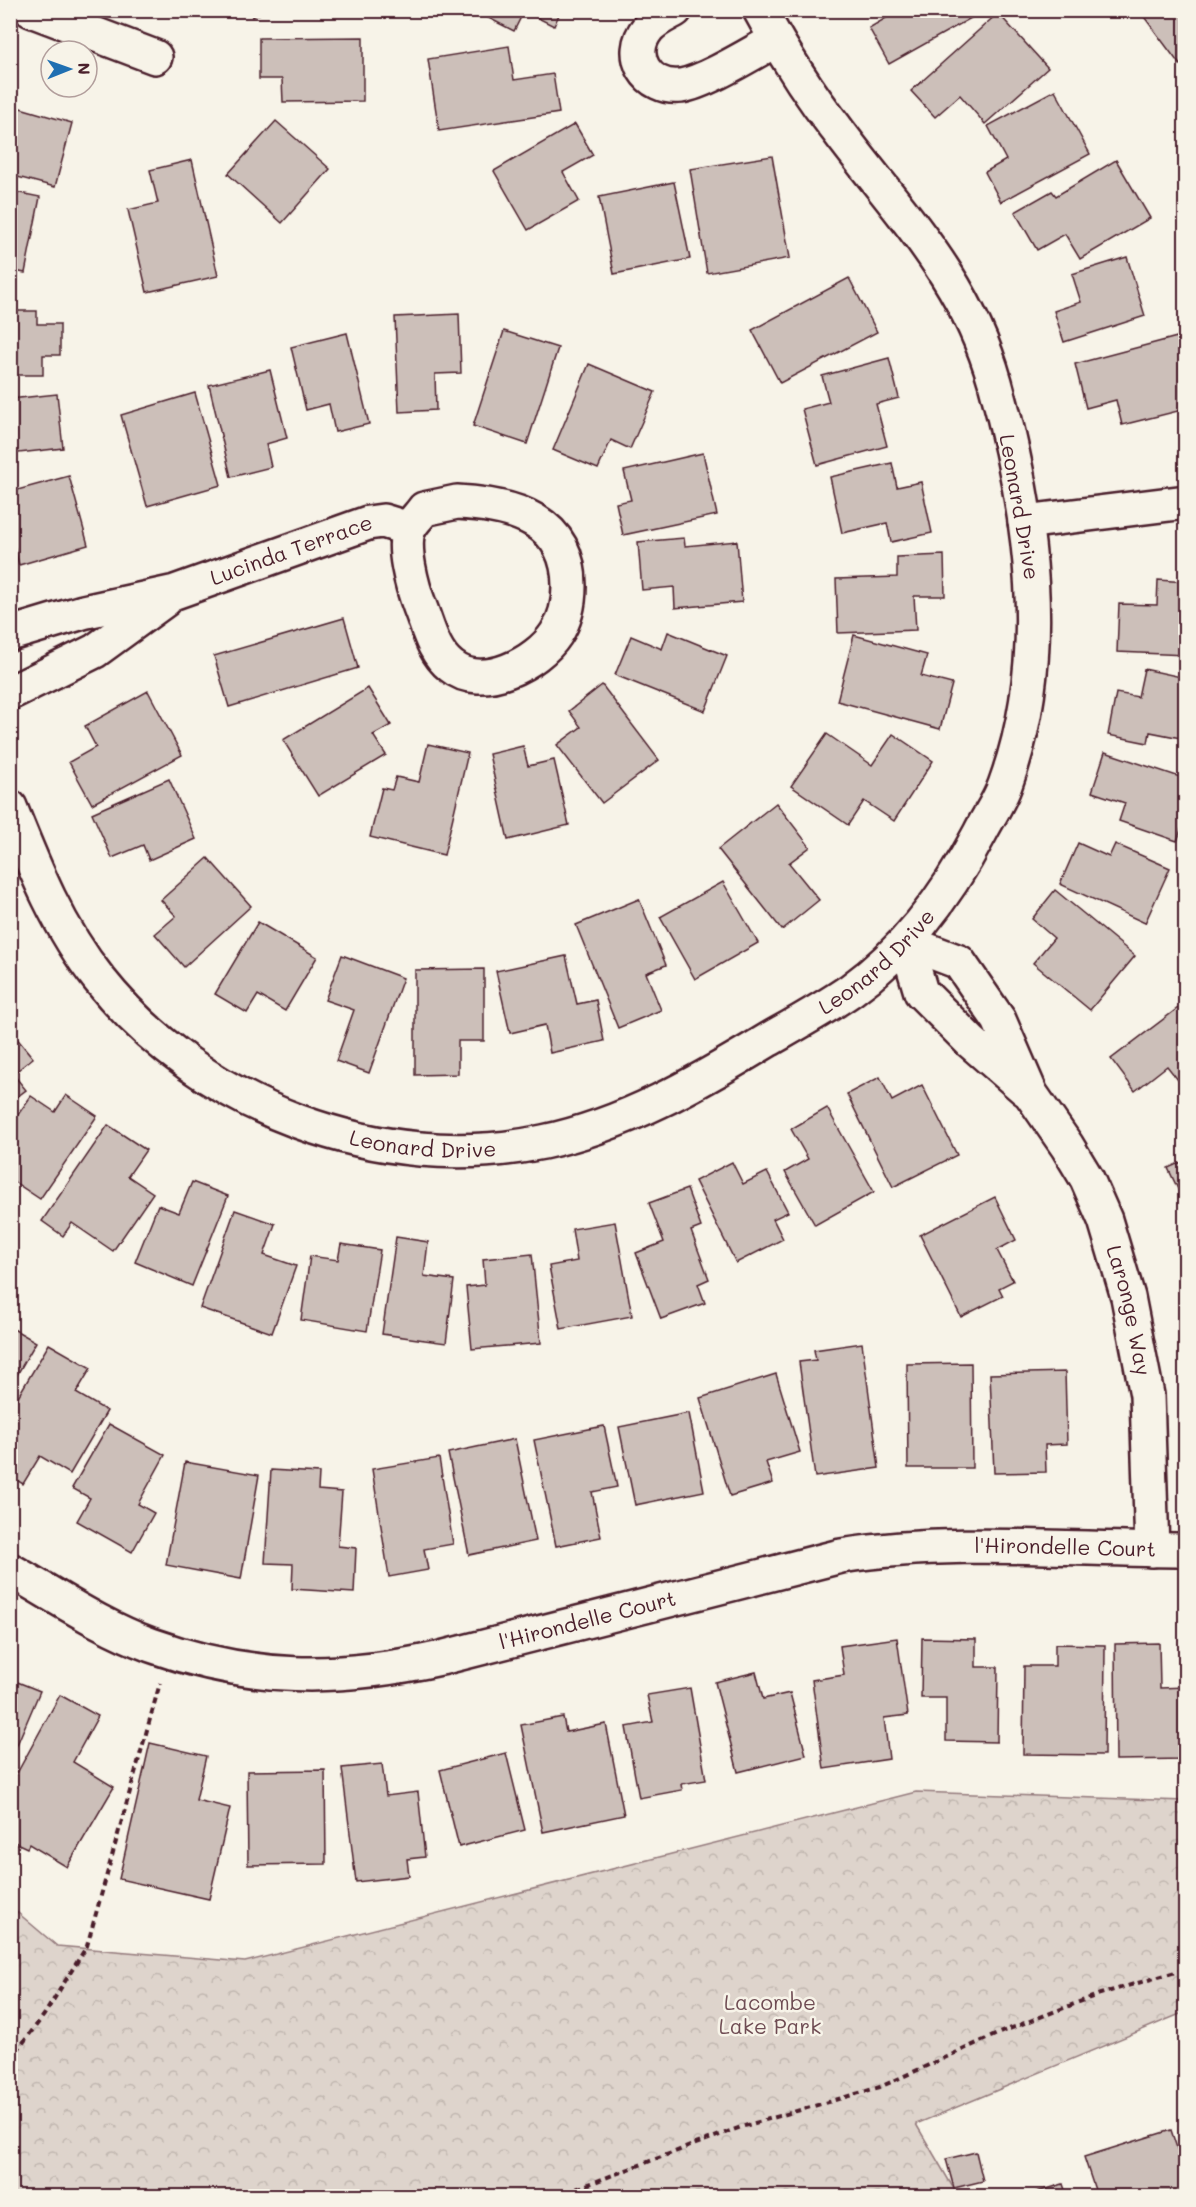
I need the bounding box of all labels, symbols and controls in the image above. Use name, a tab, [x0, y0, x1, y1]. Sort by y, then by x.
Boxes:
north arrow	[39, 39, 99, 99]
text: N	[74, 62, 95, 75]
street label: Leonard Drive	[994, 432, 1047, 582]
street label: Lucinda Terrace	[206, 508, 376, 590]
street label: Leonard Drive	[813, 903, 940, 1020]
street label: Leonard Drive	[347, 1123, 497, 1163]
street label: Laronge Way	[1101, 1242, 1158, 1378]
street label: l'Hirondelle Court	[974, 1531, 1156, 1562]
street label: l'Hirondelle Court	[496, 1584, 679, 1655]
park label: Lacombe Lake Park	[719, 1988, 821, 2039]

